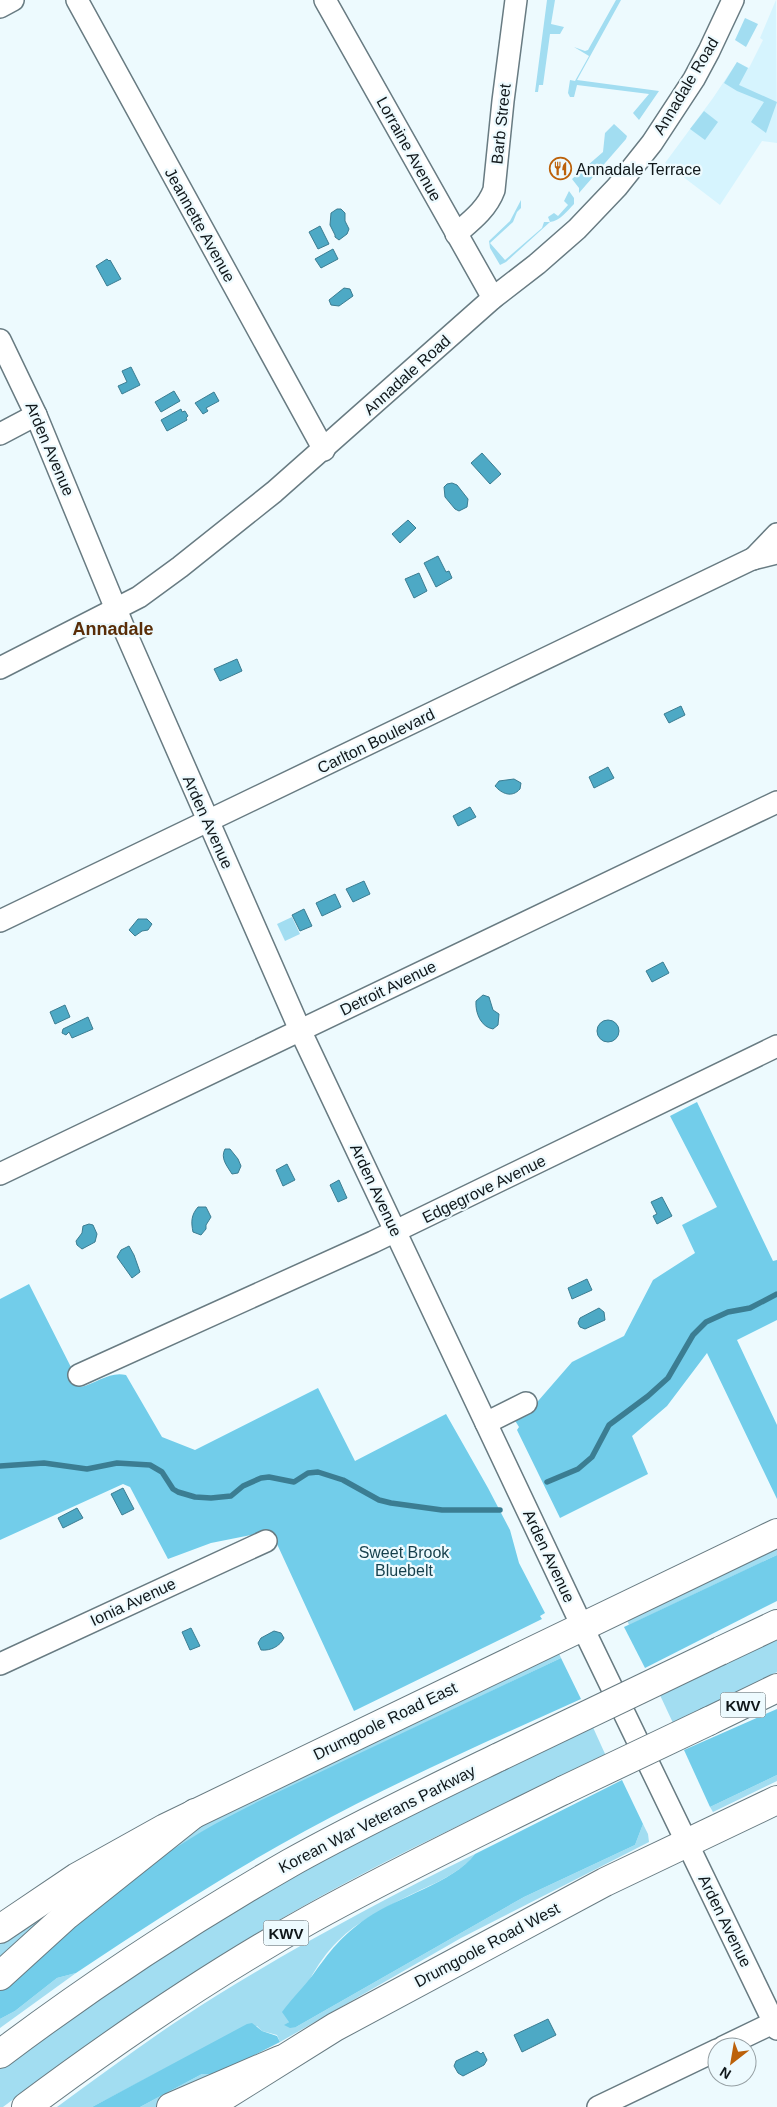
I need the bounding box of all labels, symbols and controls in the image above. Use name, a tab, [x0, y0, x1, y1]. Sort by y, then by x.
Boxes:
street label: Annadale Road	[650, 34, 722, 138]
street label: Barb Street	[488, 82, 514, 165]
street label: Lorraine Avenue	[373, 94, 445, 204]
restaurant icon: Annadale Terrace	[548, 157, 572, 181]
place label: Annadale Terrace	[576, 161, 701, 178]
street label: Jeannette Avenue	[162, 165, 238, 285]
street label: Annadale Road	[360, 332, 454, 418]
street label: Arden Avenue	[23, 400, 77, 499]
district label: Annadale	[72, 619, 154, 639]
street label: Carlton Boulevard	[315, 705, 437, 777]
street label: Arden Avenue	[180, 773, 236, 871]
street label: Detroit Avenue	[337, 957, 439, 1019]
street label: Arden Avenue	[347, 1141, 405, 1239]
street label: Edgegrove Avenue	[420, 1152, 548, 1226]
street label: Arden Avenue	[520, 1507, 578, 1605]
park label: Sweet Brook Bluebelt	[359, 1544, 450, 1579]
street label: Ionia Avenue	[88, 1575, 178, 1629]
street label: Drumgoole Road East	[311, 1679, 460, 1763]
road number: KWV	[720, 1692, 766, 1718]
street label: Korean War Veterans Parkway	[276, 1762, 478, 1876]
street label: Arden Avenue	[695, 1872, 755, 1970]
street label: Drumgoole Road West	[412, 1899, 563, 1990]
road number: KWV	[264, 1920, 308, 1946]
north arrow	[707, 2037, 757, 2087]
text: N	[717, 2064, 734, 2083]

